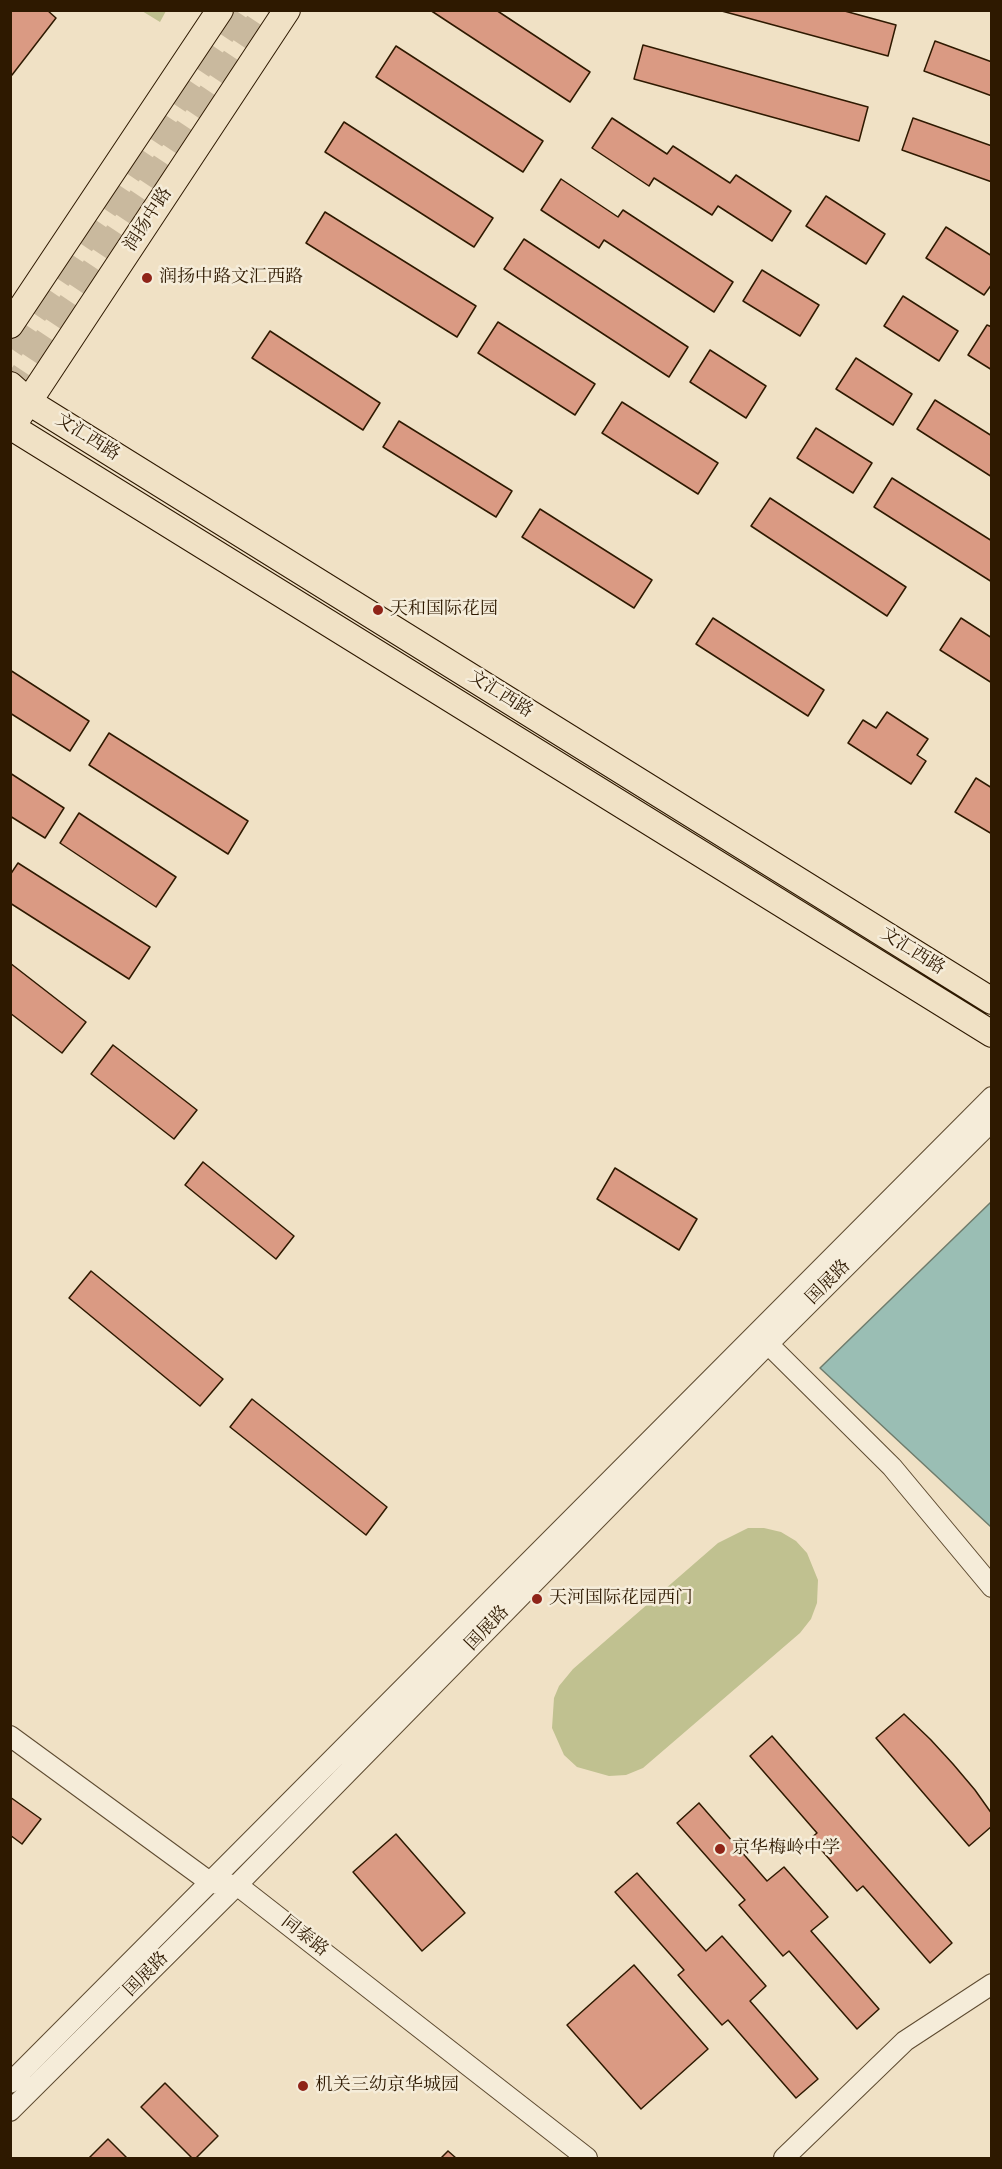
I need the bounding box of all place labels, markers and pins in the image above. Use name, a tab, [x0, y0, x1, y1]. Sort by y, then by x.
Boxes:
place label: 润扬中路文汇西路	[159, 267, 303, 289]
marker: 润扬中路文汇西路	[140, 271, 154, 285]
place label: 天和国际花园	[390, 599, 498, 621]
marker: 天和国际花园	[371, 603, 385, 617]
place label: 天河国际花园西门	[549, 1588, 693, 1610]
marker: 天河国际花园西门	[530, 1592, 544, 1606]
place label: 京华梅岭中学	[732, 1838, 840, 1860]
marker: 京华梅岭中学	[713, 1842, 727, 1856]
place label: 机关三幼京华城园	[315, 2075, 459, 2097]
marker: 机关三幼京华城园	[296, 2079, 310, 2093]

